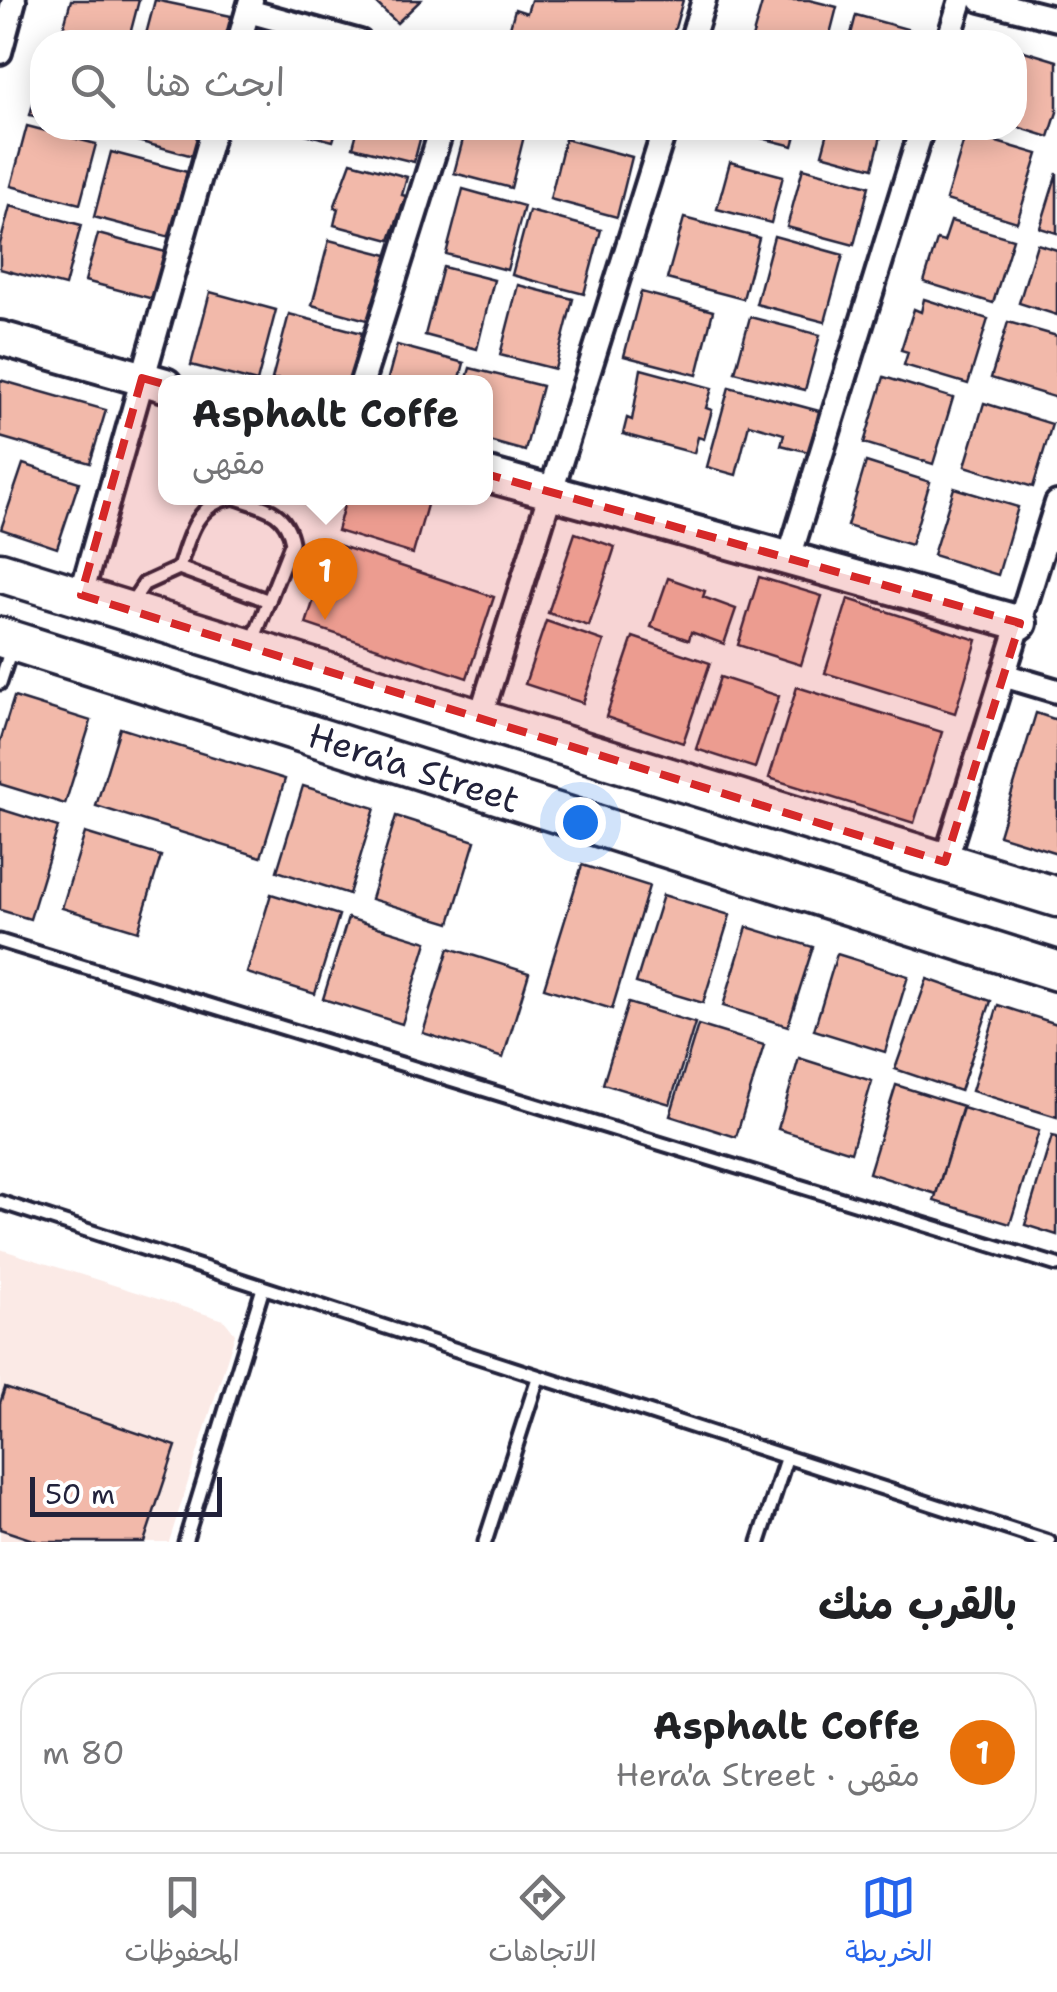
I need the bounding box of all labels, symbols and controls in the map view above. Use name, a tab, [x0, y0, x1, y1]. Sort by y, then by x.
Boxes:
search box	[30, 30, 1027, 140]
text: ابحث هنا	[145, 57, 285, 108]
icon: search	[65, 58, 120, 113]
popup	[158, 375, 493, 505]
text: Asphalt Coffe	[192, 388, 459, 439]
text: مقهى	[192, 441, 265, 484]
pin: 1	[292, 538, 358, 620]
street label: Hera'a Street	[303, 711, 526, 824]
your location	[555, 797, 606, 848]
scale bar	[30, 1472, 222, 1516]
text: 50 m	[45, 1475, 115, 1513]
text: بالقرب منك	[818, 1576, 1017, 1632]
text: Asphalt Coffe	[653, 1700, 920, 1751]
text: 80 m	[42, 1731, 125, 1774]
text: 1	[975, 1731, 990, 1774]
text: مقهى · Hera'a Street	[616, 1753, 920, 1796]
tab: المحفوظات	[124, 1870, 240, 1976]
tab: الاتجاهات	[488, 1870, 597, 1976]
tab: الخريطة	[845, 1870, 933, 1976]

